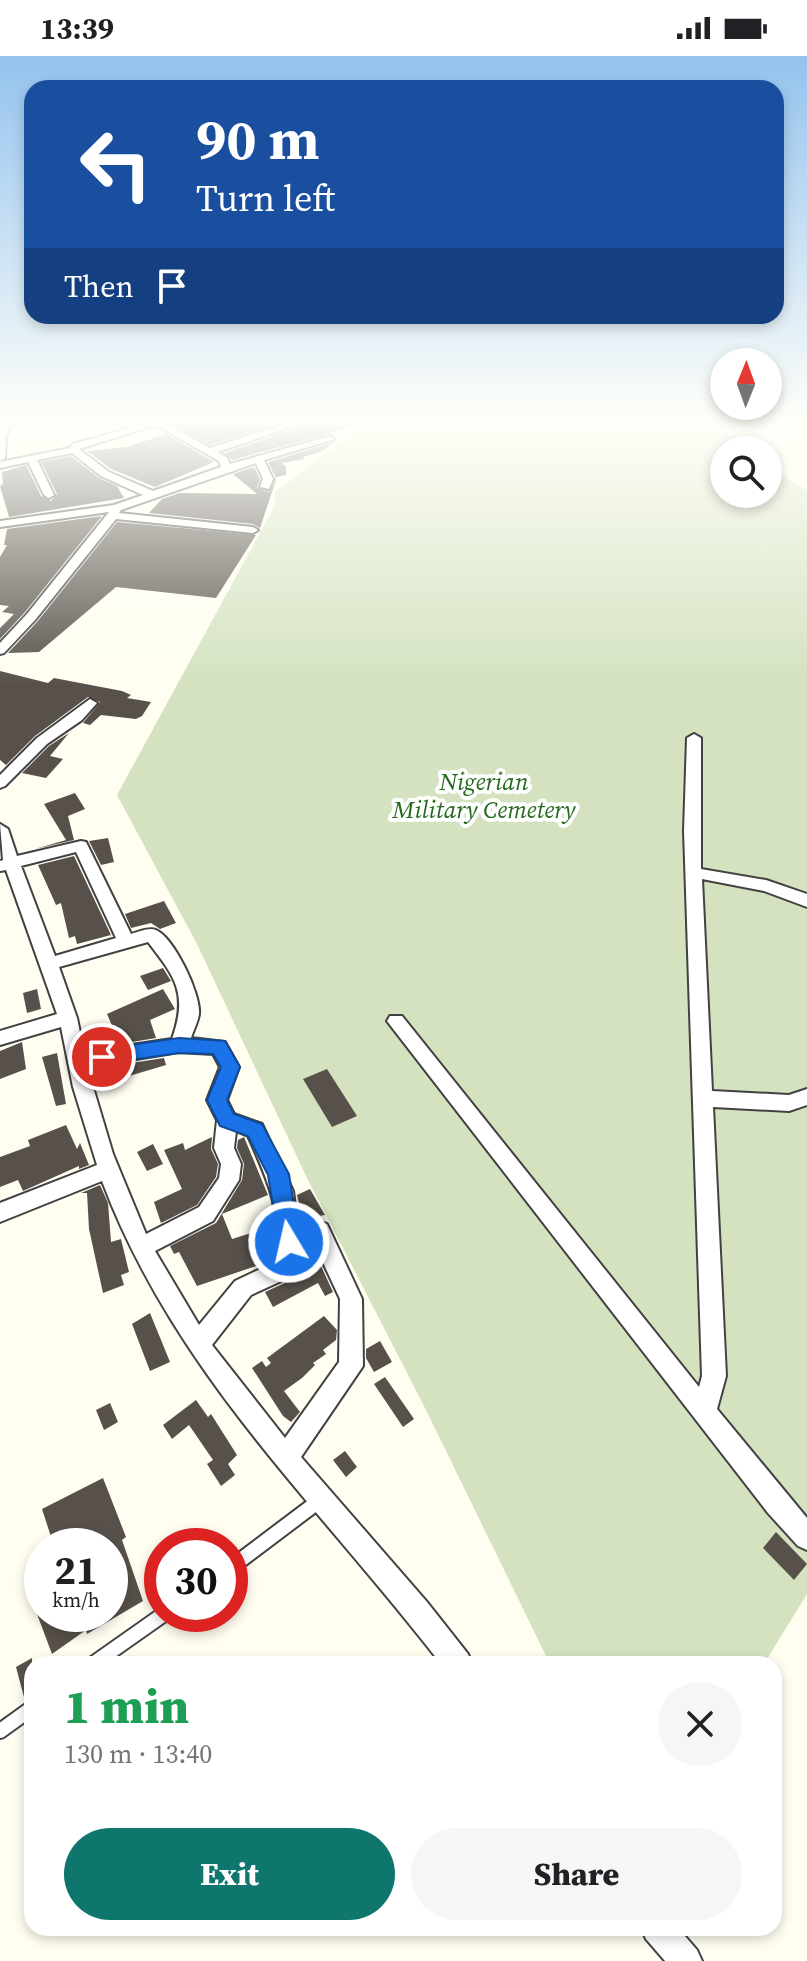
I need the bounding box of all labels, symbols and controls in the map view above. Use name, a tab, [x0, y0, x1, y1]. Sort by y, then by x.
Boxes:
text: 13:39	[40, 8, 114, 49]
text: 90 m	[196, 101, 319, 178]
icon: left	[64, 112, 168, 216]
text: Turn left	[196, 174, 335, 223]
icon: arrive	[150, 264, 194, 308]
text: Then	[64, 266, 134, 307]
north arrow	[710, 348, 782, 420]
map controls	[710, 348, 782, 508]
button: search	[710, 436, 782, 508]
park label: Nigerian Military Cemetery	[392, 765, 576, 826]
pin	[68, 1023, 136, 1091]
icon: arrive	[80, 1035, 124, 1079]
position arrow	[247, 1200, 331, 1284]
speed limit sign: 30	[144, 1528, 248, 1632]
text: 21	[54, 1543, 98, 1597]
text: km/h	[52, 1586, 100, 1614]
text: 1 min	[64, 1673, 189, 1739]
button: close	[658, 1682, 742, 1766]
text: 130 m · 13:40	[64, 1736, 212, 1772]
button: Exit	[64, 1828, 395, 1920]
button: Share	[411, 1828, 742, 1920]

